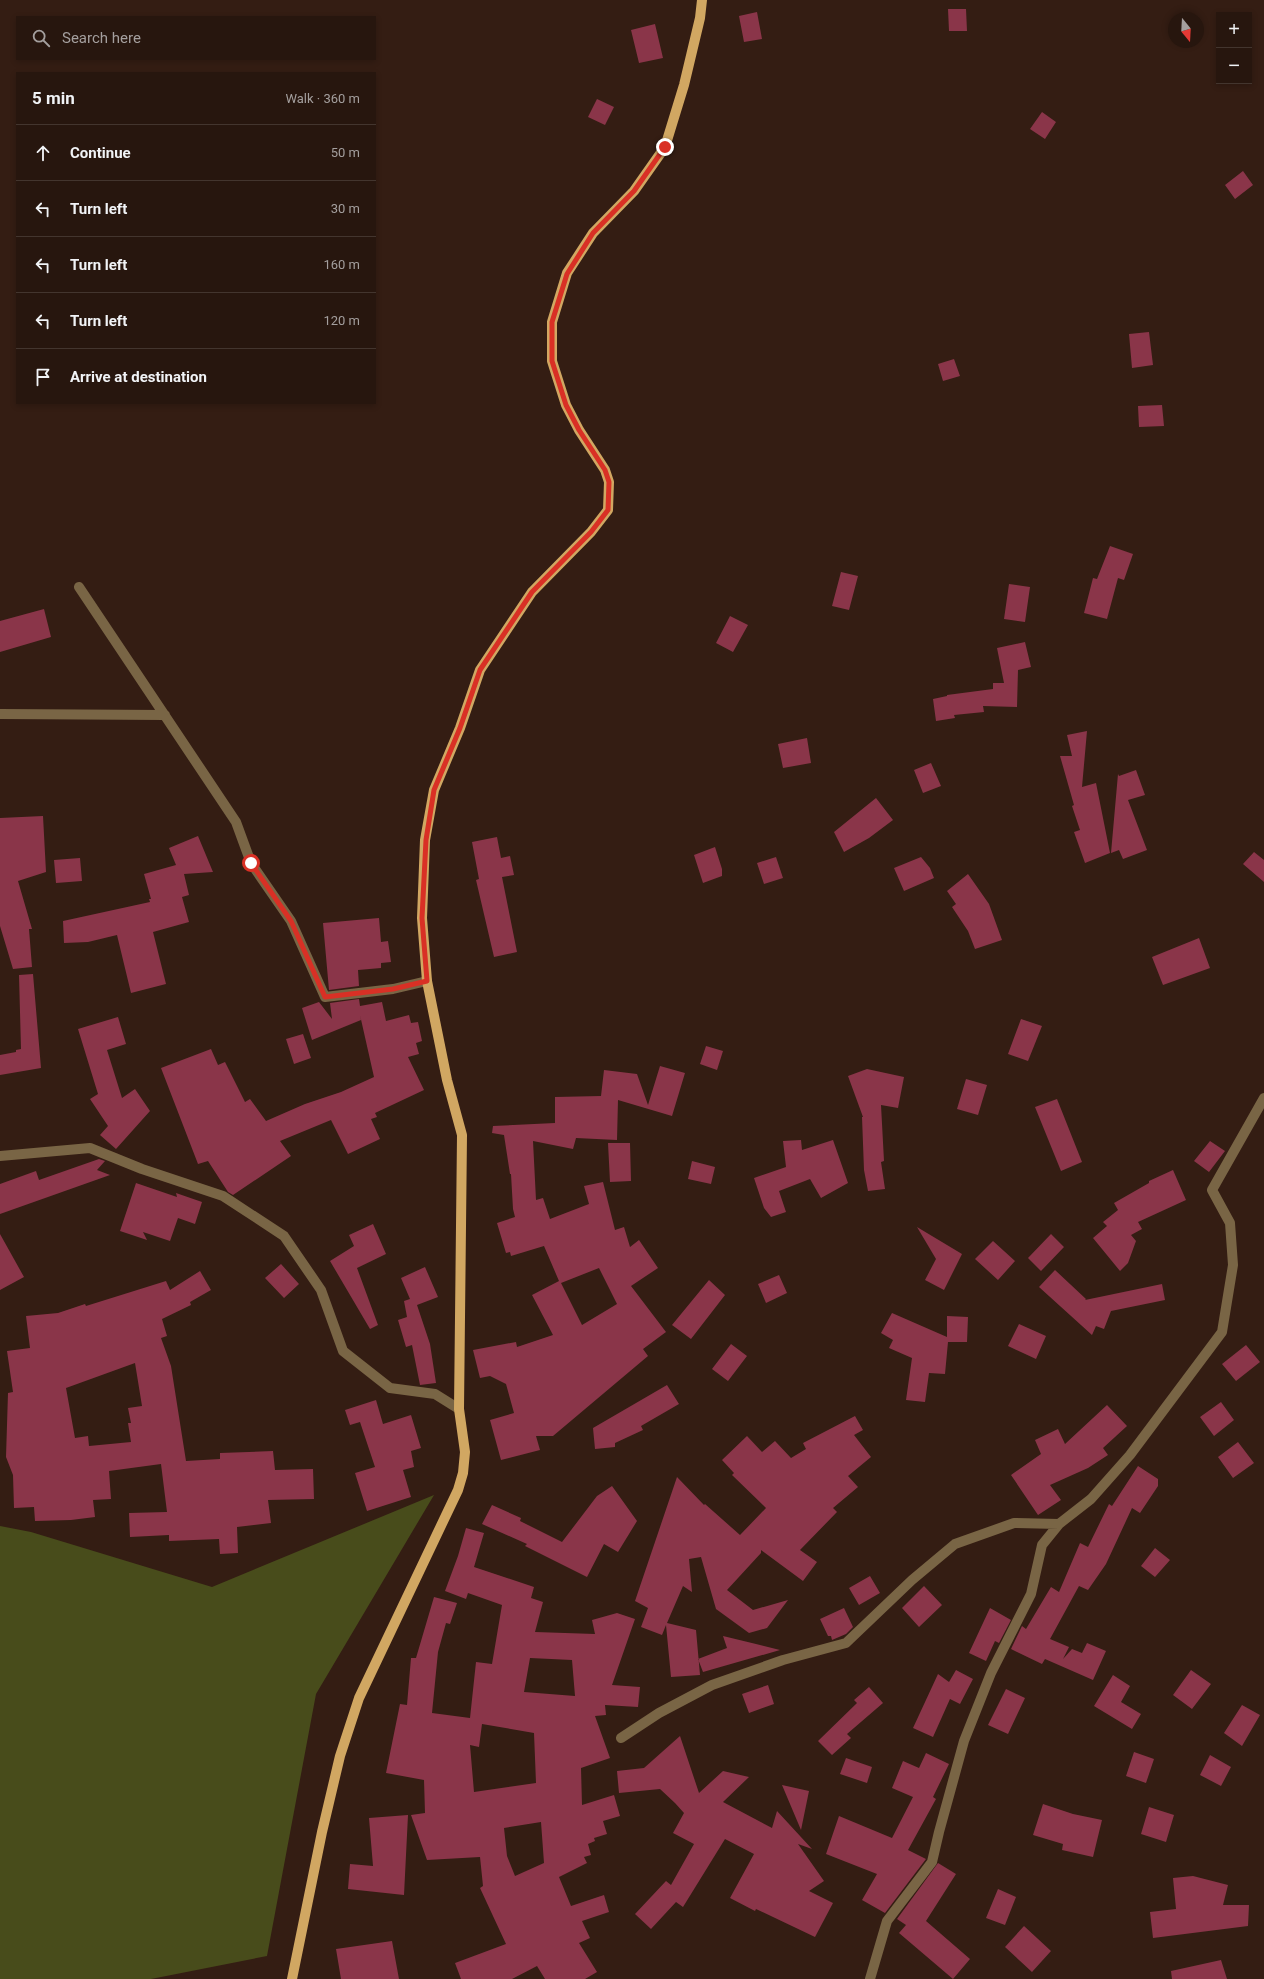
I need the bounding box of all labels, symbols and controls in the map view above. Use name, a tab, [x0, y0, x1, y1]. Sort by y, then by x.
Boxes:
north arrow	[1168, 12, 1204, 48]
map controls	[1216, 12, 1252, 84]
button: +	[1216, 12, 1252, 48]
search box	[16, 16, 376, 60]
icon: search	[30, 27, 52, 49]
text: Search here	[62, 29, 141, 47]
button: −	[1216, 48, 1252, 84]
text: 5 min	[32, 88, 75, 108]
text: Walk · 360 m	[285, 91, 360, 106]
route end	[656, 138, 674, 156]
icon: ahead	[32, 142, 54, 164]
text: Continue	[70, 144, 131, 162]
text: 50 m	[331, 145, 360, 160]
icon: left	[32, 198, 54, 220]
text: Turn left	[70, 200, 127, 218]
text: 30 m	[331, 201, 360, 216]
icon: left	[32, 254, 54, 276]
text: Turn left	[70, 256, 127, 274]
text: 160 m	[323, 257, 360, 272]
icon: left	[32, 310, 54, 332]
text: Turn left	[70, 312, 127, 330]
text: 120 m	[323, 313, 360, 328]
icon: arrive	[32, 366, 54, 388]
text: Arrive at destination	[70, 368, 207, 386]
route start	[242, 854, 260, 872]

